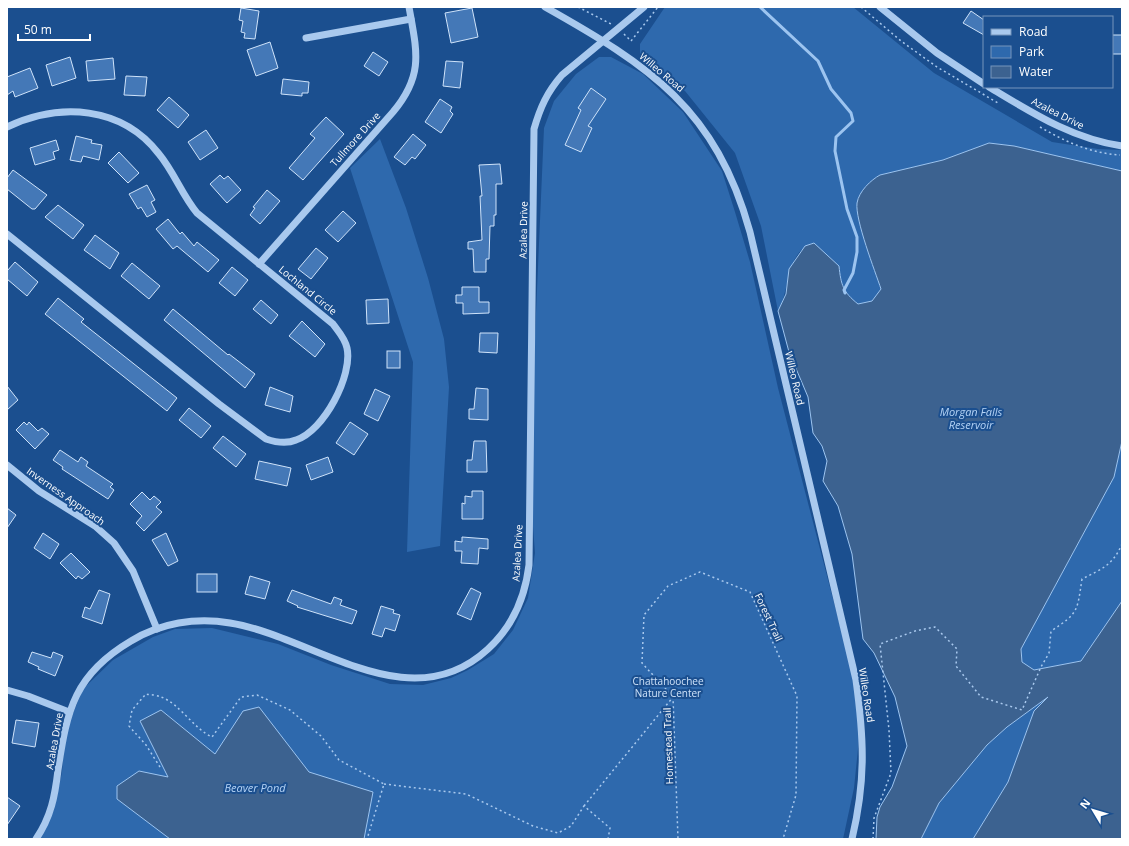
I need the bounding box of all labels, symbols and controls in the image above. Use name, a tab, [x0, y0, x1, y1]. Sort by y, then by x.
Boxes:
scale bar	[18, 16, 90, 42]
legend	[983, 16, 1113, 88]
text: 50 m	[24, 21, 52, 38]
text: Road	[1019, 23, 1048, 40]
text: Park	[1019, 43, 1045, 60]
street label: Willeo Road	[636, 49, 688, 95]
text: Water	[1019, 63, 1053, 80]
street label: Azalea Drive	[1029, 94, 1087, 132]
street label: Tullmore Drive	[327, 108, 383, 169]
street label: Azalea Drive	[516, 201, 531, 259]
street label: Lochland Circle	[276, 262, 340, 318]
street label: Willeo Road	[782, 350, 808, 406]
water label: Morgan Falls Reservoir	[940, 404, 1003, 432]
street label: Inverness Approach	[24, 464, 108, 528]
street label: Azalea Drive	[509, 524, 526, 582]
street label: Forest Trail	[752, 590, 786, 644]
street label: Willeo Road	[856, 667, 878, 723]
park label: Chattahoochee Nature Center	[633, 674, 704, 700]
street label: Homestead Trail	[660, 707, 676, 785]
street label: Azalea Drive	[42, 711, 66, 770]
water label: Beaver Pond	[224, 780, 286, 795]
north arrow	[1073, 790, 1113, 830]
text: N	[1076, 795, 1093, 812]

